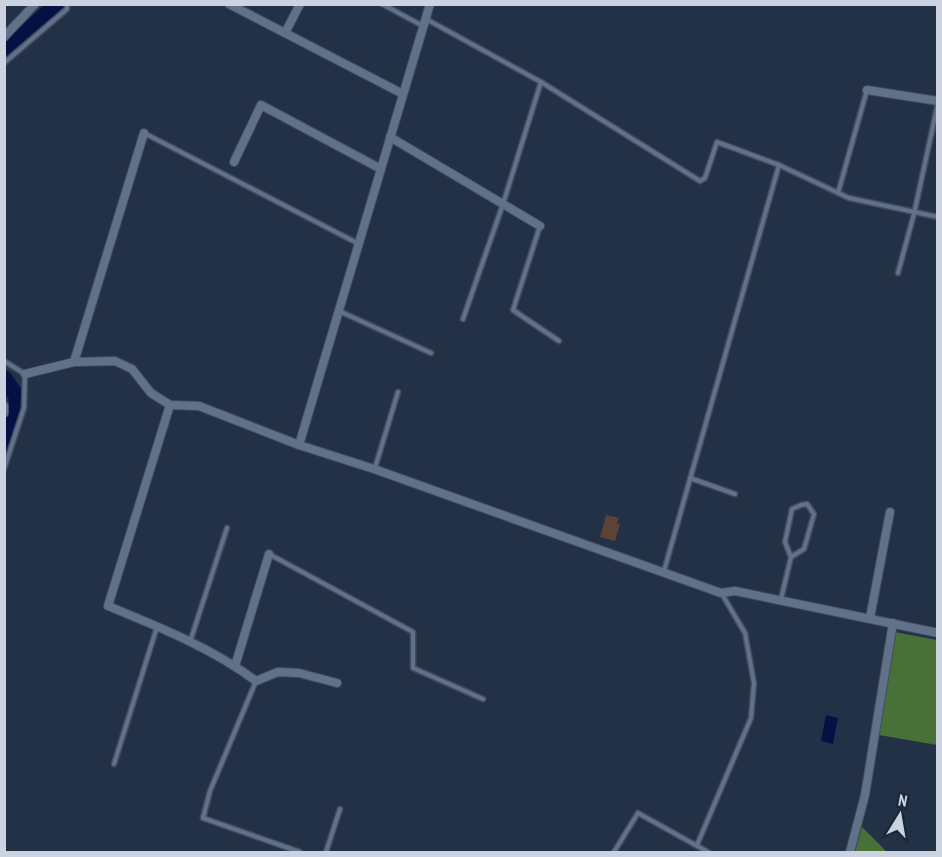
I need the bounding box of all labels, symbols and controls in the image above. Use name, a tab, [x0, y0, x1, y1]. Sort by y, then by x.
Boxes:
north arrow	[870, 785, 930, 845]
text: N	[897, 790, 909, 811]

